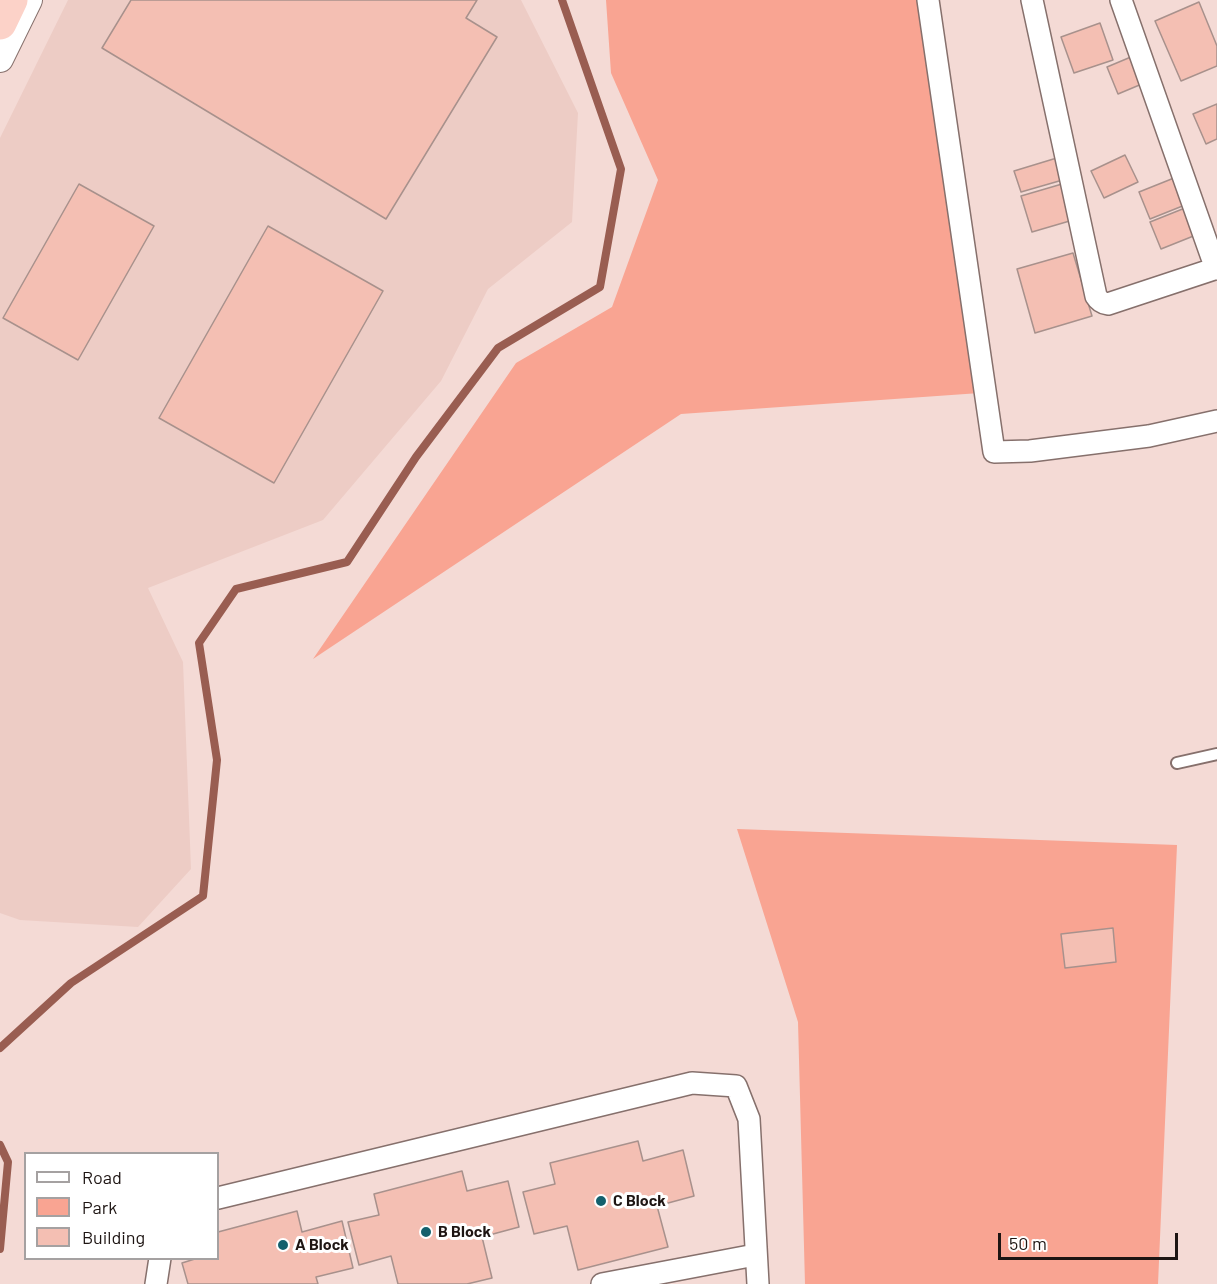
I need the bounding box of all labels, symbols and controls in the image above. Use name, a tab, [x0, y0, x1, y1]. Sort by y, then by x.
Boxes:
legend	[24, 1152, 219, 1260]
text: Road	[82, 1166, 122, 1188]
place label: C Block	[613, 1191, 666, 1211]
marker: C Block	[594, 1194, 608, 1208]
text: Park	[82, 1196, 117, 1218]
scale bar	[1001, 1221, 1181, 1259]
place label: B Block	[438, 1222, 491, 1242]
marker: B Block	[419, 1225, 433, 1239]
text: Building	[82, 1226, 145, 1248]
text: 50 m	[1009, 1232, 1047, 1254]
place label: A Block	[295, 1235, 349, 1255]
marker: A Block	[276, 1238, 290, 1252]

